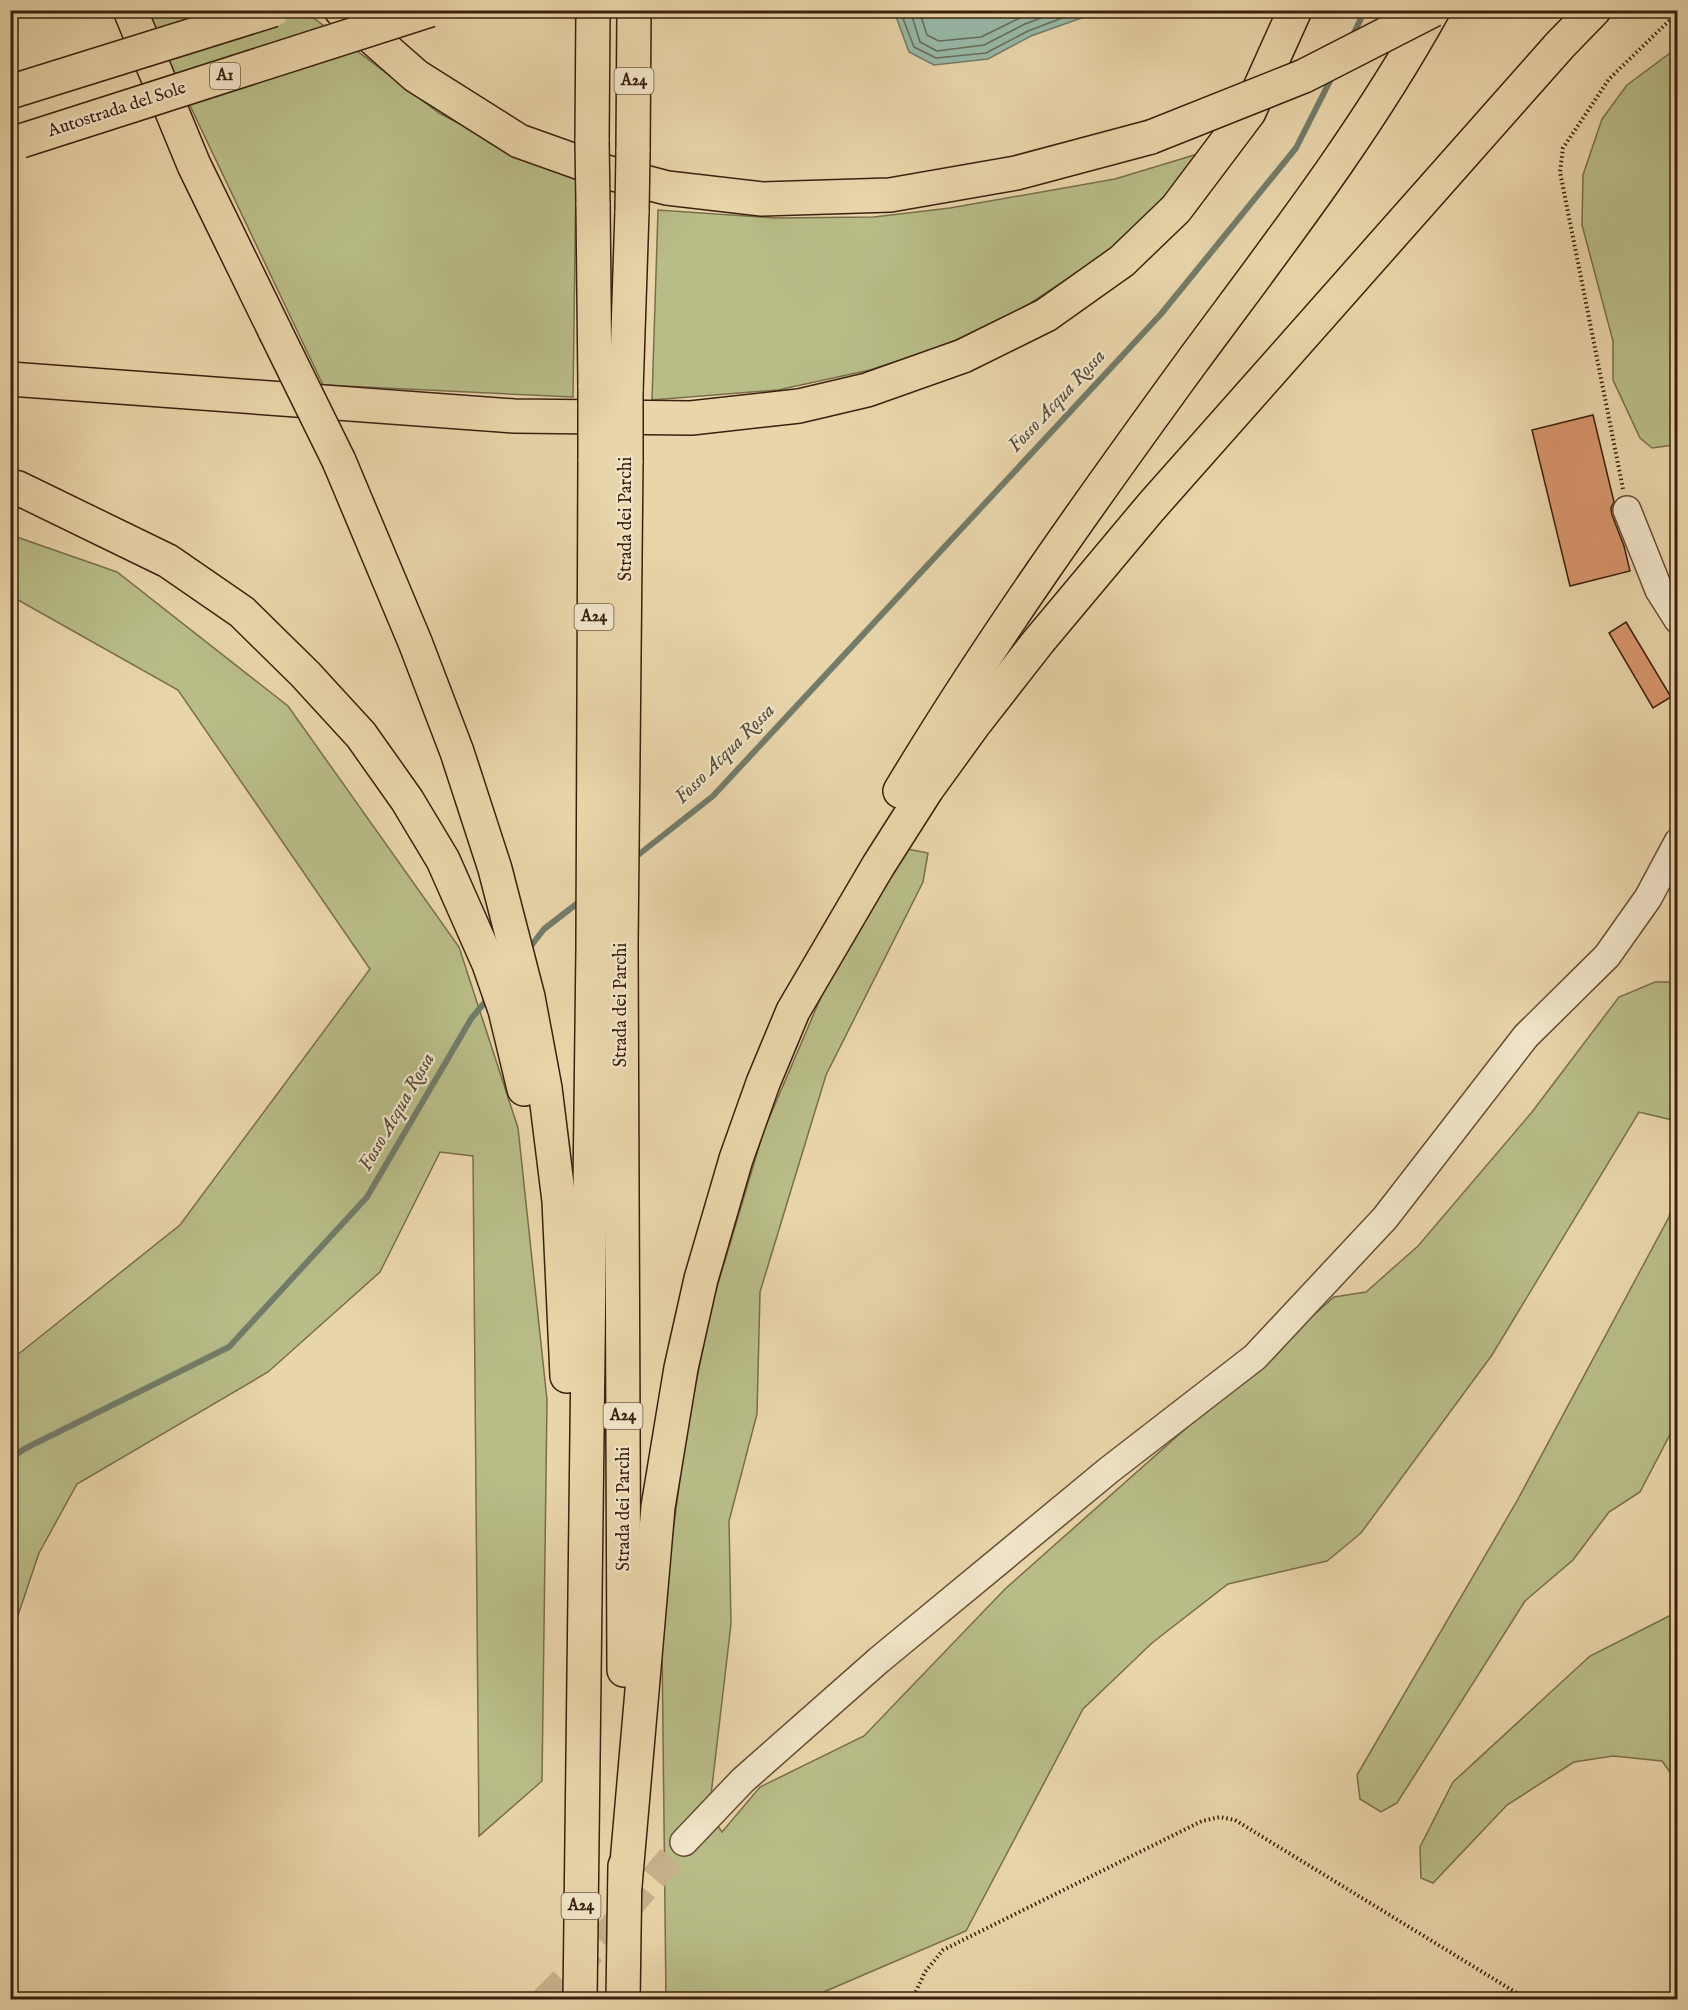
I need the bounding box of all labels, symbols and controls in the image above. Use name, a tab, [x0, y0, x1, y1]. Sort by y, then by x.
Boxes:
road number: A1	[210, 63, 240, 89]
road number: A24	[614, 68, 654, 94]
street label: Autostrada del Sole	[44, 77, 189, 144]
water label: Fosso Acqua Rossa	[1003, 344, 1111, 458]
street label: Strada dei Parchi	[615, 457, 638, 581]
road number: A24	[574, 604, 614, 630]
water label: Fosso Acqua Rossa	[669, 698, 781, 810]
street label: Strada dei Parchi	[610, 943, 633, 1067]
water label: Fosso Acqua Rossa	[353, 1049, 441, 1175]
road number: A24	[604, 1403, 642, 1429]
street label: Strada dei Parchi	[613, 1447, 636, 1571]
road number: A24	[562, 1893, 600, 1919]

